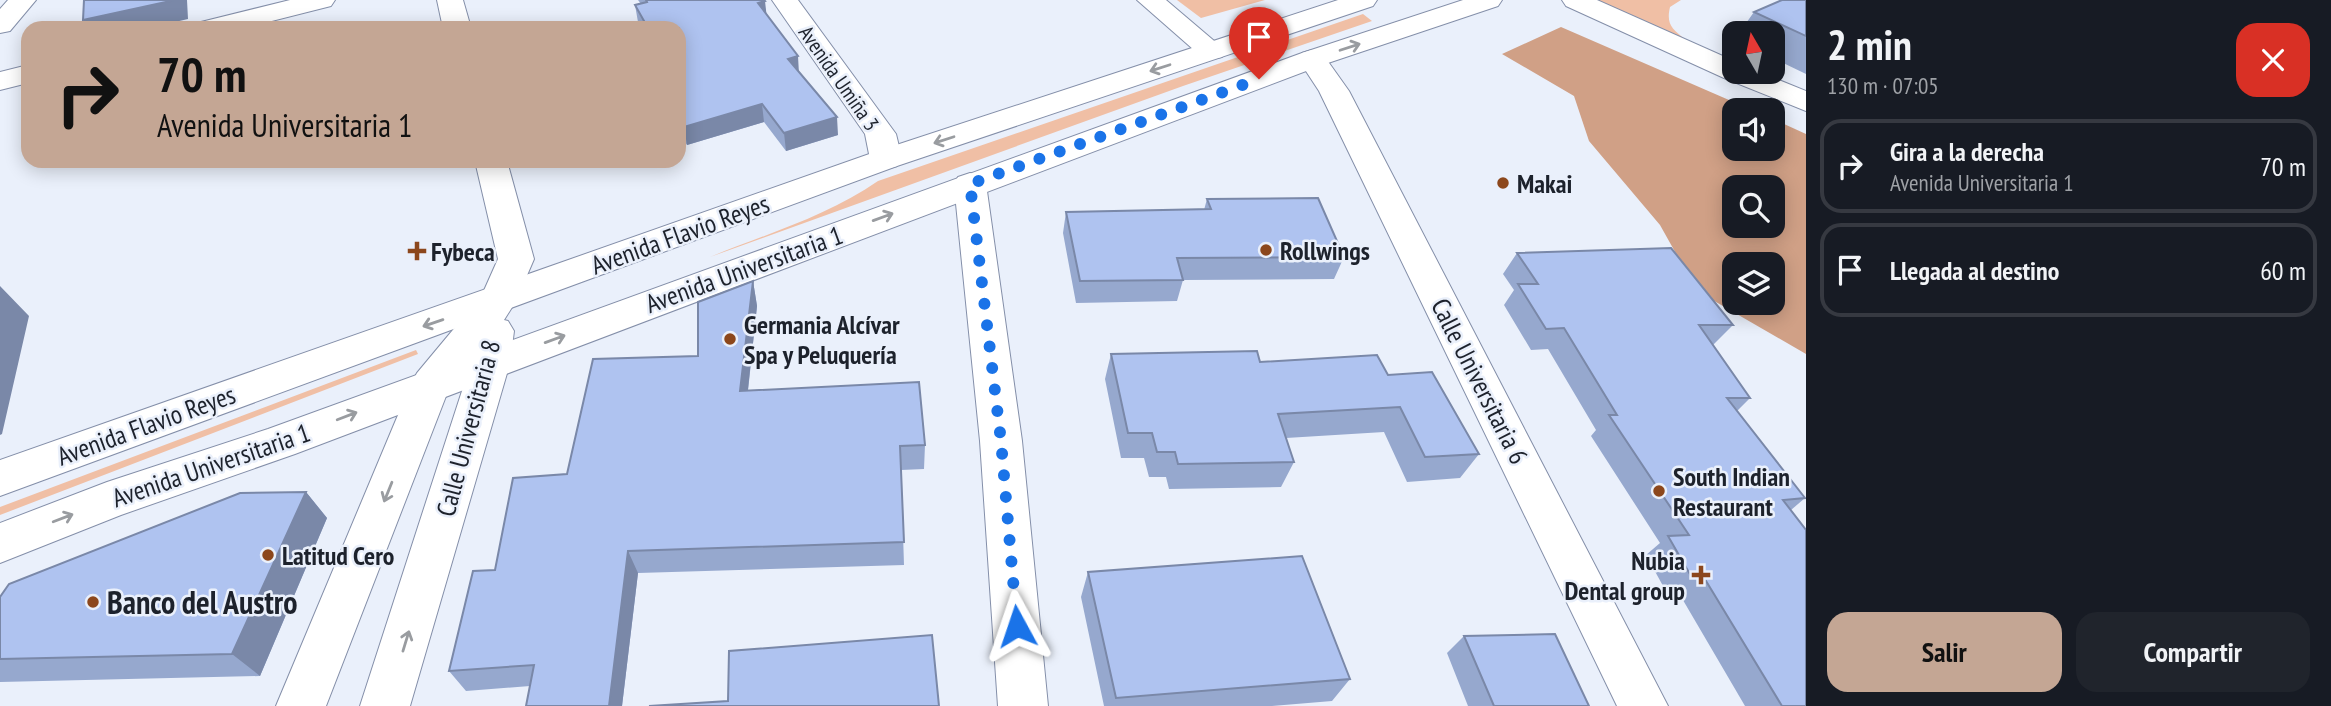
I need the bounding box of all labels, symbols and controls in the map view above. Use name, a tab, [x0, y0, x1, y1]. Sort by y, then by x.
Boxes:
pin	[1229, 7, 1289, 79]
text: 2 min	[1827, 17, 1912, 72]
icon: arrive	[1240, 18, 1278, 56]
street label: Avenida Umiña 3	[793, 20, 885, 136]
north arrow	[1722, 21, 1785, 84]
map controls	[1722, 21, 1785, 315]
button: close	[2236, 23, 2310, 97]
one-way arrow	[1338, 40, 1360, 52]
text: 70 m	[157, 42, 246, 106]
icon: right	[42, 49, 133, 140]
one-way arrow	[1149, 63, 1171, 76]
text: 130 m · 07:05	[1827, 71, 1939, 100]
button: sound	[1722, 98, 1785, 161]
text: Avenida Universitaria 1	[157, 104, 412, 146]
one-way arrow	[933, 134, 955, 147]
text: Gira a la derecha	[1890, 135, 2044, 168]
icon: right	[1831, 147, 1869, 185]
text: 70 m	[2260, 150, 2306, 183]
place label: Makai	[1517, 167, 1572, 200]
text: Avenida Universitaria 1	[1890, 168, 2074, 197]
marker: Makai	[1495, 175, 1511, 191]
button: search	[1722, 175, 1785, 238]
street label: Avenida Flavio Reyes	[586, 186, 774, 282]
one-way arrow	[871, 210, 893, 222]
street label: Avenida Universitaria 1	[641, 218, 847, 320]
place label: Rollwings	[1280, 234, 1370, 267]
place label: Fybeca	[431, 235, 495, 268]
marker: Rollwings	[1258, 242, 1274, 258]
marker: Fybeca	[409, 243, 425, 259]
icon: arrive	[1831, 251, 1869, 289]
button: layers	[1722, 252, 1785, 315]
text: Llegada al destino	[1890, 254, 2059, 287]
text: 60 m	[2260, 254, 2306, 287]
street label: Calle Universitaria 6	[1424, 293, 1536, 469]
place label: Germania Alcívar Spa y Peluquería	[744, 308, 900, 371]
one-way arrow	[423, 318, 445, 330]
marker: Germania Alcívar Spa y Peluquería	[722, 331, 738, 347]
one-way arrow	[543, 332, 565, 345]
street label: Calle Universitaria 8	[429, 336, 507, 520]
street label: Avenida Flavio Reyes	[52, 377, 240, 473]
one-way arrow	[335, 409, 357, 422]
street label: Avenida Universitaria 1	[108, 416, 314, 514]
place label: South Indian Restaurant	[1673, 460, 1790, 523]
one-way arrow	[380, 481, 393, 503]
marker: South Indian Restaurant	[1651, 483, 1667, 499]
one-way arrow	[52, 511, 74, 523]
place label: Latitud Cero	[282, 539, 394, 572]
place label: Nubia Dental group	[1564, 544, 1685, 607]
marker: Latitud Cero	[260, 547, 276, 563]
marker: Nubia Dental group	[1691, 565, 1711, 585]
place label: Banco del Austro	[107, 581, 297, 623]
position arrow	[980, 589, 1054, 663]
marker: Banco del Austro	[85, 594, 101, 610]
button: Salir	[1827, 612, 2062, 692]
button: Compartir	[2076, 612, 2310, 692]
one-way arrow	[400, 630, 413, 652]

